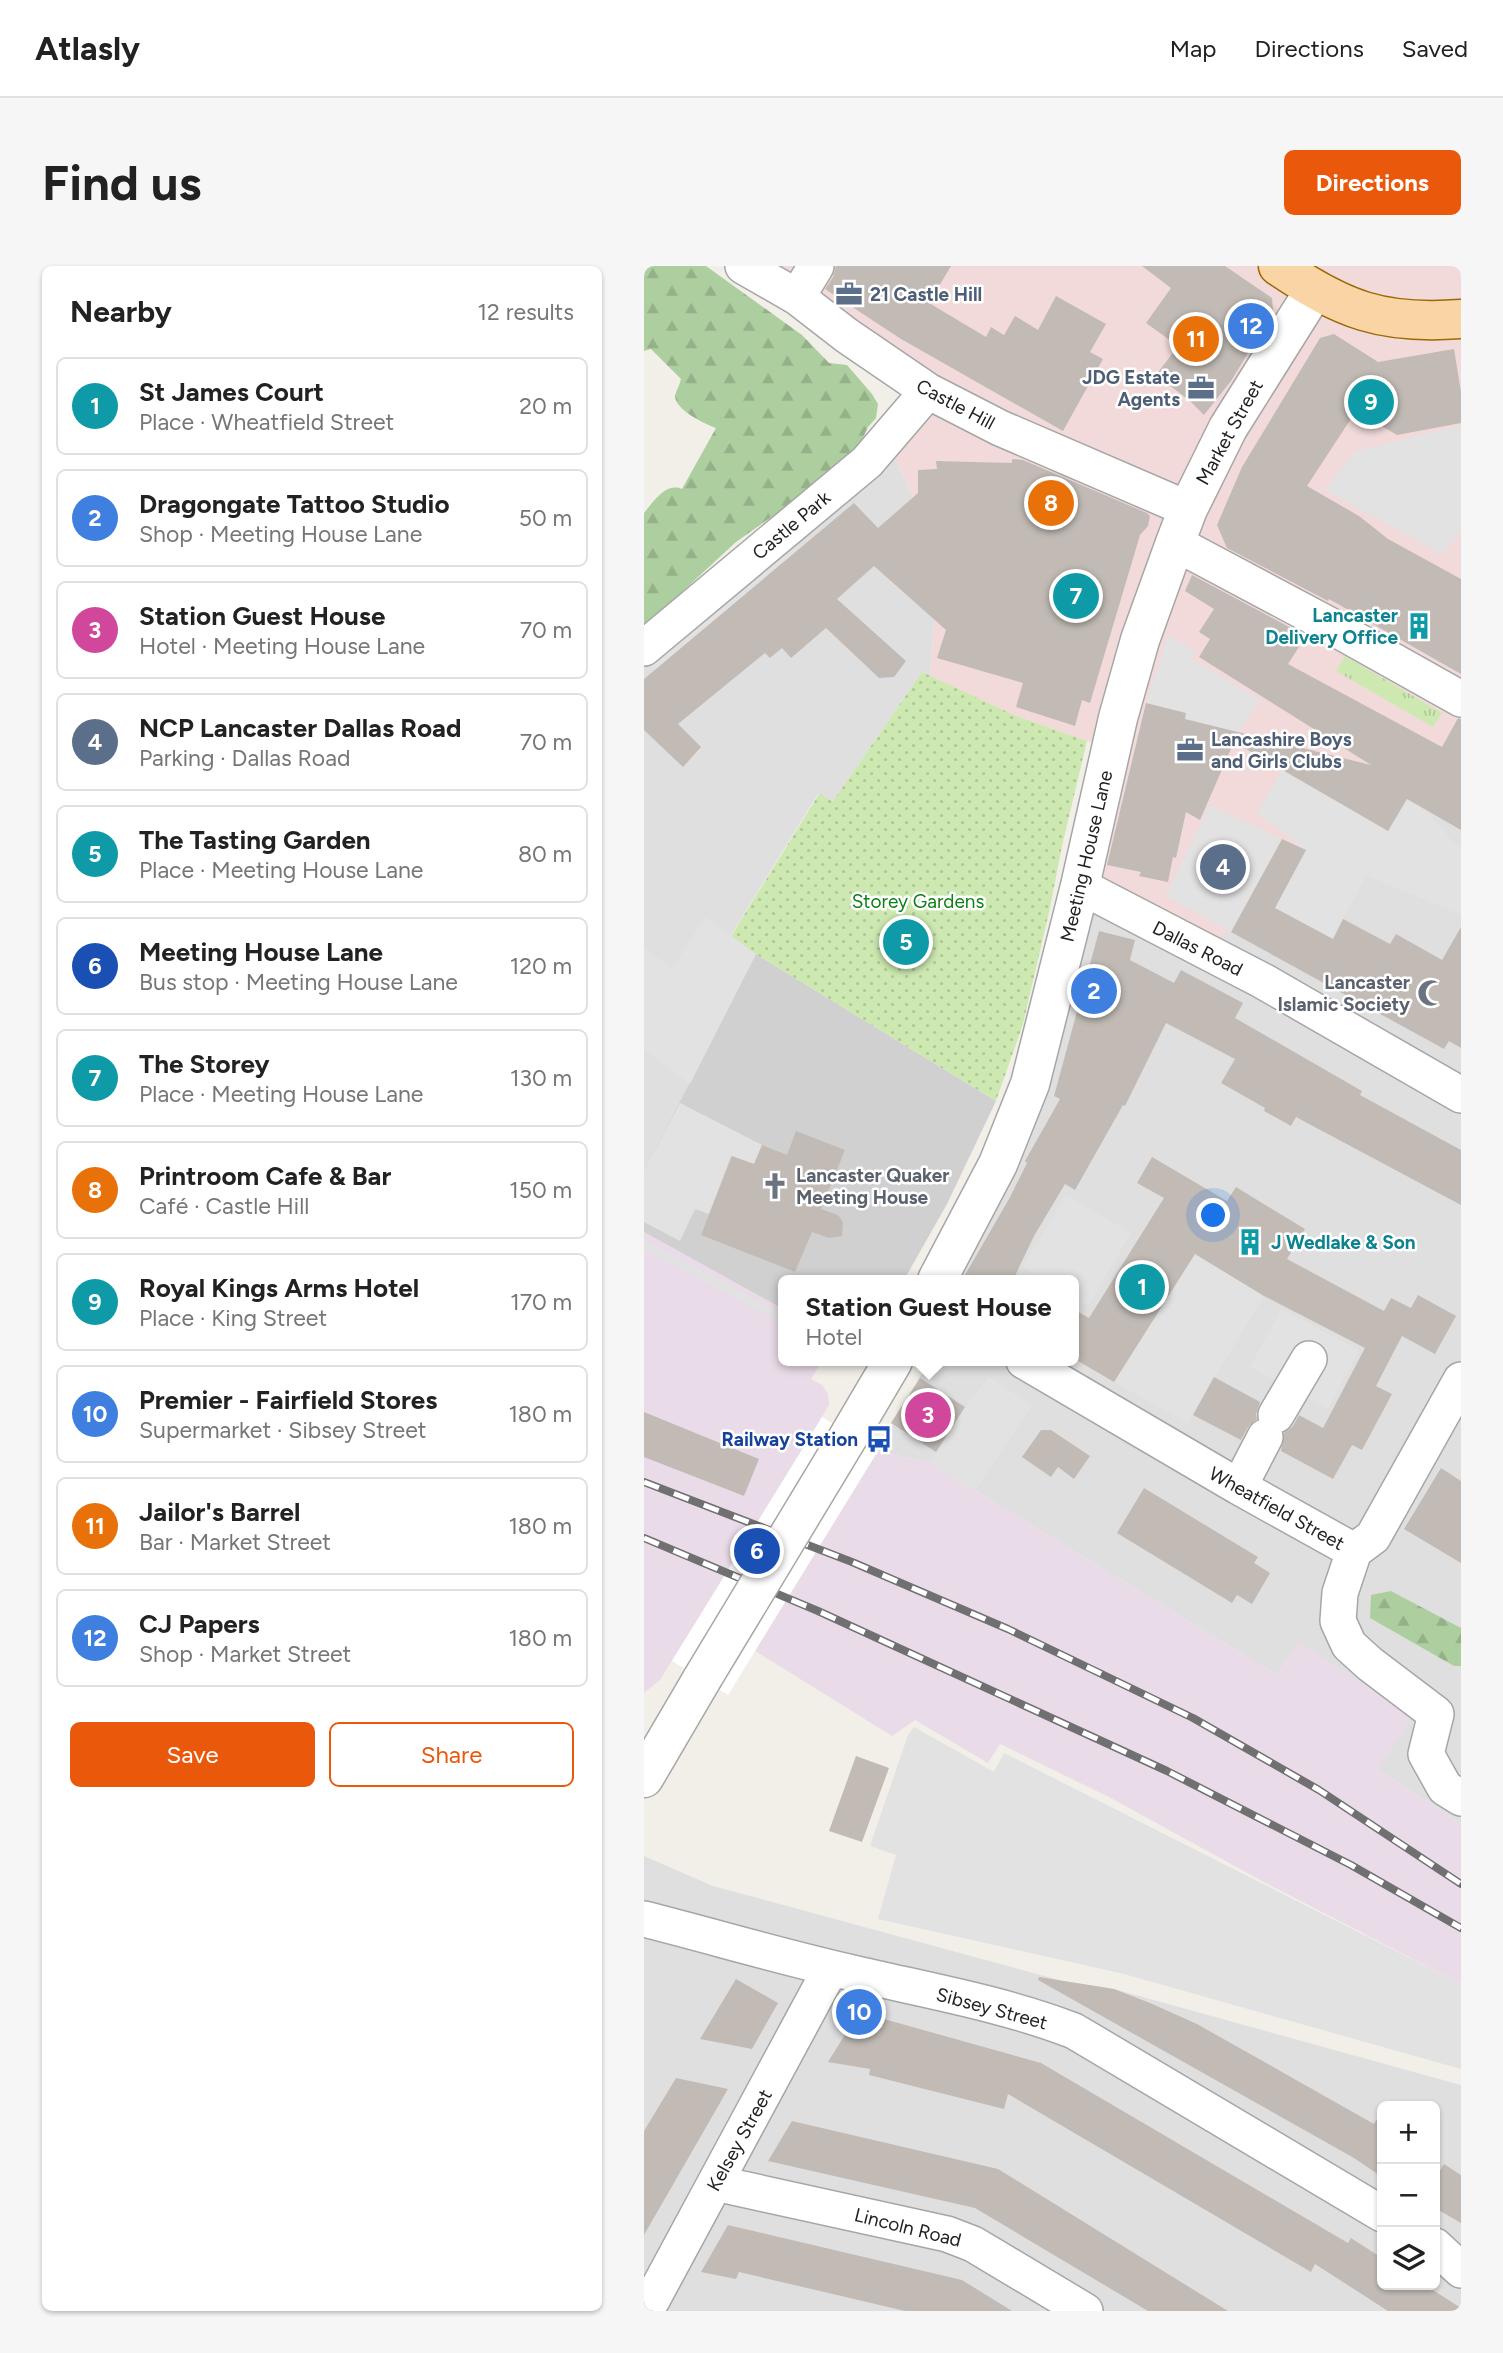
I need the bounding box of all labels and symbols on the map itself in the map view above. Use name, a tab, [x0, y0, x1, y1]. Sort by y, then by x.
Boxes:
office icon: 21 Castle Hill	[834, 279, 864, 309]
place label: 21 Castle Hill	[870, 283, 982, 306]
pin: 12	[1228, 300, 1274, 352]
pin: 11	[1173, 313, 1219, 365]
place label: JDG Estate Agents	[1082, 366, 1180, 411]
office icon: JDG Estate Agents	[1186, 373, 1216, 403]
street label: Castle Hill	[913, 374, 999, 435]
street label: Market Street	[1191, 376, 1268, 489]
pin: 9	[1348, 376, 1394, 428]
pin: 8	[1028, 477, 1074, 529]
street label: Castle Park	[748, 486, 836, 565]
pin: 7	[1053, 570, 1099, 622]
place label: Lancaster Delivery Office	[1265, 604, 1398, 649]
building icon: Lancaster Delivery Office	[1404, 611, 1434, 641]
place label: Lancashire Boys and Girls Clubs	[1211, 728, 1352, 773]
office icon: Lancashire Boys and Girls Clubs	[1175, 735, 1205, 765]
street label: Meeting House Lane	[1056, 768, 1117, 944]
pin: 4	[1200, 841, 1246, 893]
park label: Storey Gardens	[852, 890, 984, 913]
pin: 5	[883, 916, 929, 968]
street label: Dallas Road	[1149, 916, 1247, 981]
pin: 2	[1071, 965, 1117, 1017]
place label: Lancaster Islamic Society	[1277, 971, 1410, 1016]
mosque icon: Lancaster Islamic Society	[1416, 978, 1446, 1008]
place label: Lancaster Quaker Meeting House	[796, 1164, 950, 1209]
church icon: Lancaster Quaker Meeting House	[760, 1171, 790, 1201]
your location	[1196, 1198, 1230, 1232]
building icon: J Wedlake & Son	[1235, 1227, 1265, 1257]
place label: J Wedlake & Son	[1271, 1231, 1416, 1254]
pin: 1	[1119, 1261, 1165, 1313]
pin: 3	[905, 1389, 951, 1441]
bus stop icon: Railway Station	[864, 1424, 894, 1454]
place label: Railway Station	[722, 1428, 858, 1451]
street label: Wheatfield Street	[1205, 1462, 1348, 1555]
pin: 6	[734, 1525, 780, 1577]
street label: Sibsey Street	[934, 1983, 1050, 2034]
pin: 10	[836, 1986, 882, 2038]
street label: Kelsey Street	[702, 2085, 777, 2195]
street label: Lincoln Road	[852, 2203, 964, 2252]

